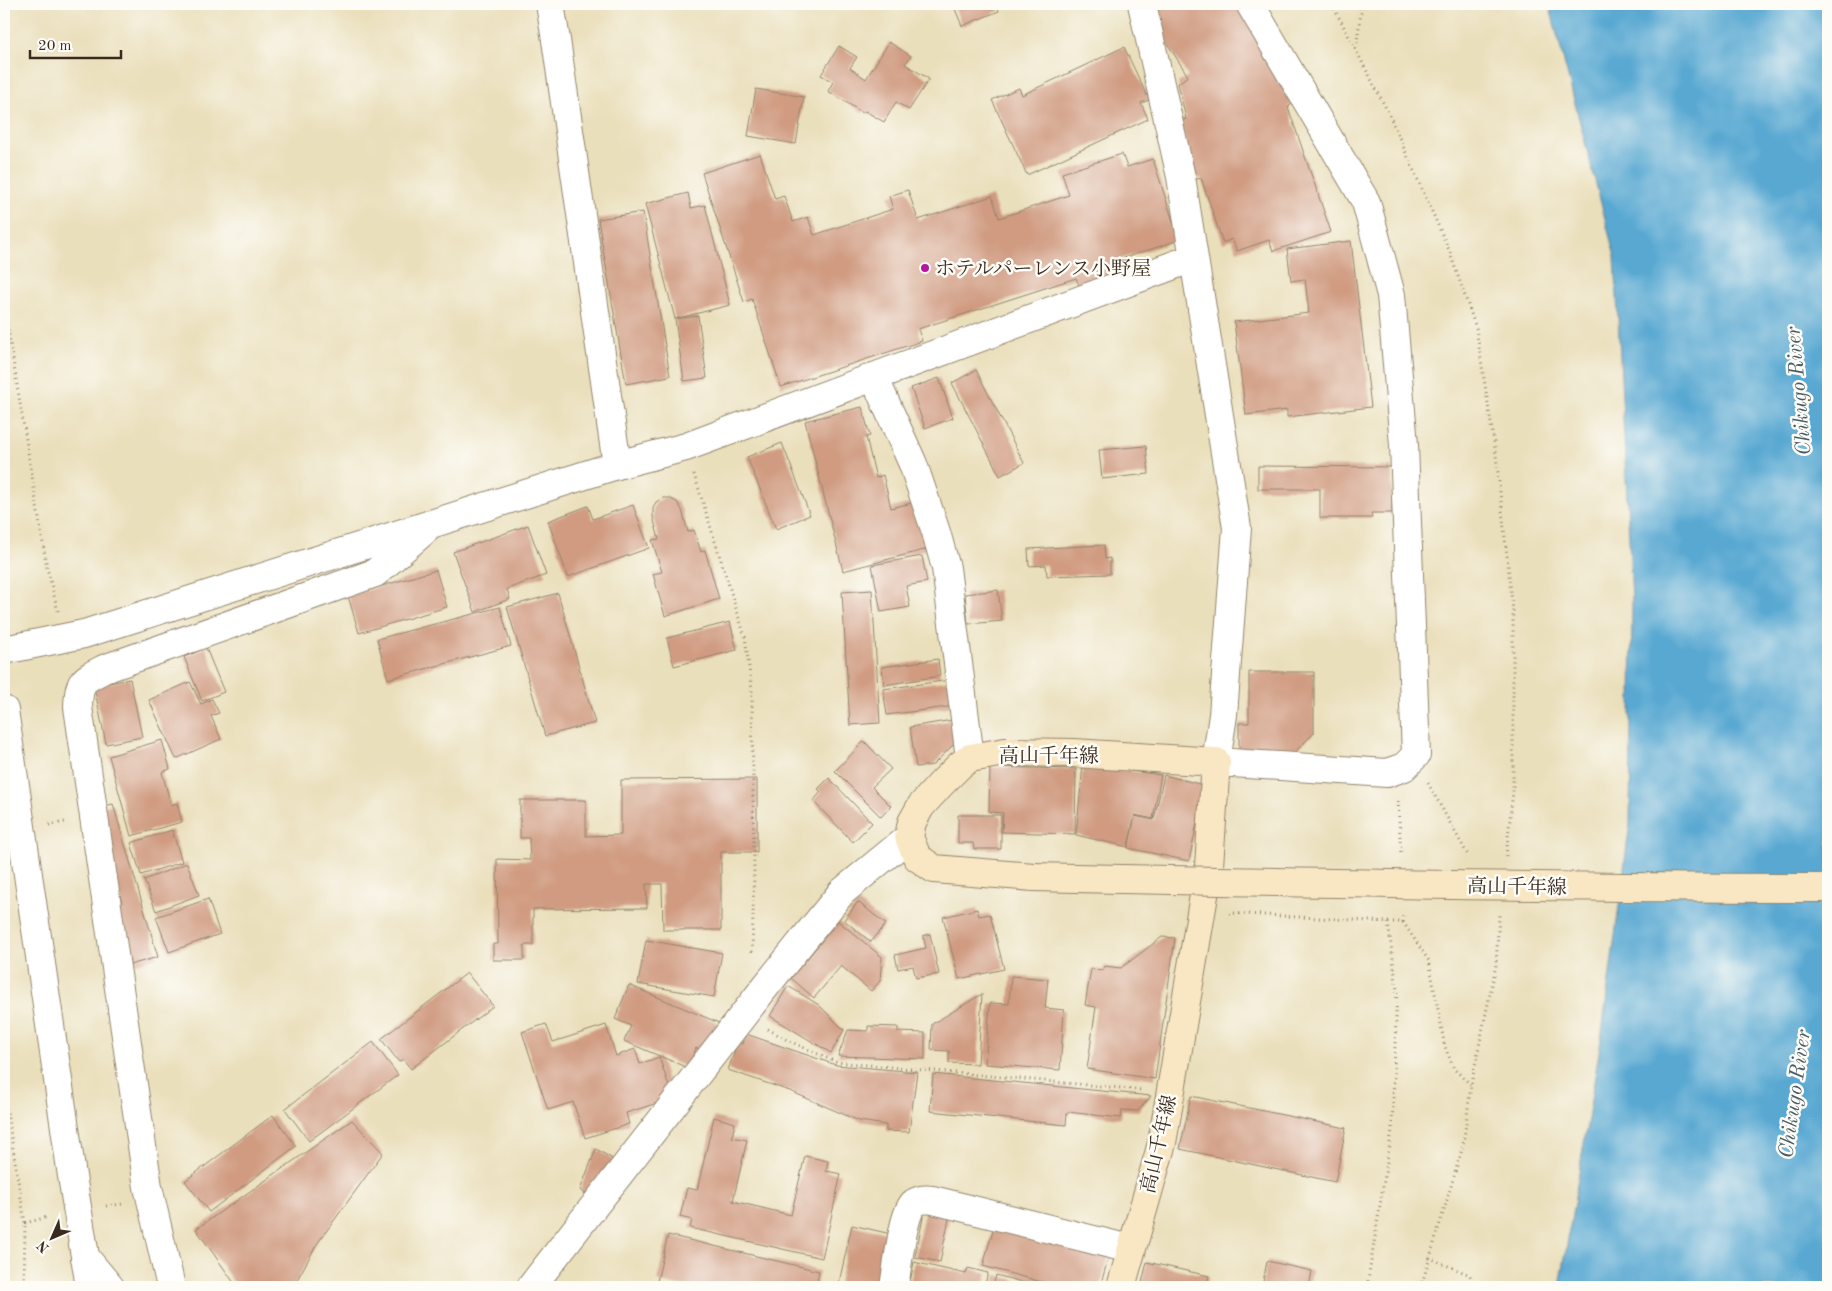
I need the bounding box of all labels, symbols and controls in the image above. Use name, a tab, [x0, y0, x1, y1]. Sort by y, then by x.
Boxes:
scale bar	[30, 28, 121, 60]
text: 20 m	[38, 39, 72, 54]
place label: ホテルパーレンス小野屋	[935, 258, 1151, 280]
marker: ホテルパーレンス小野屋	[919, 262, 931, 274]
water label: Chikugo River	[1783, 324, 1816, 456]
street label: 高山千年線	[999, 744, 1099, 767]
street label: 高山千年線	[1467, 874, 1567, 899]
water label: Chikugo River	[1776, 1028, 1815, 1160]
street label: 高山千年線	[1136, 1093, 1181, 1195]
north arrow	[28, 1214, 78, 1264]
text: N	[35, 1238, 52, 1255]

